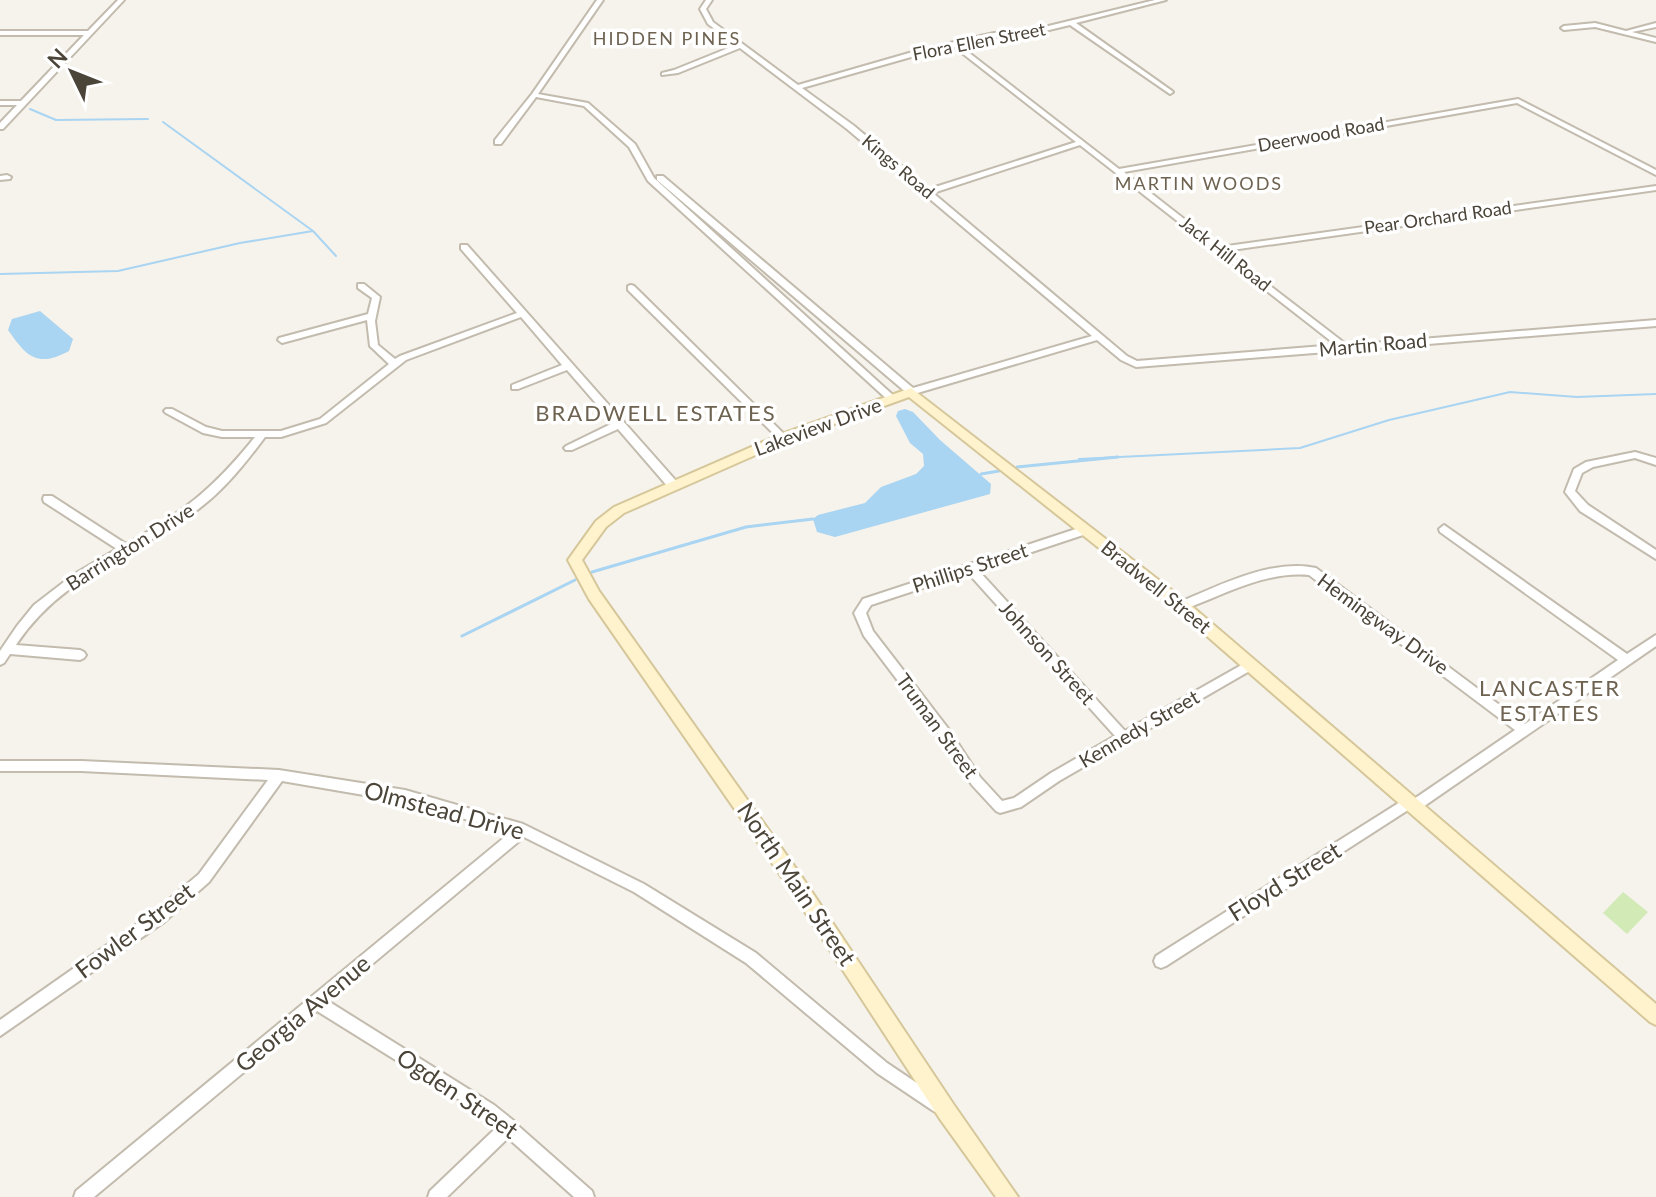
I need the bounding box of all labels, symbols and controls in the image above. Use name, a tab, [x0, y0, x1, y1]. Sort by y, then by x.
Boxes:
street label: Flora Ellen Street	[911, 17, 1048, 65]
district label: HIDDEN PINES	[593, 27, 741, 49]
north arrow	[32, 32, 112, 112]
text: N	[41, 43, 73, 73]
street label: Deerwood Road	[1256, 112, 1386, 156]
street label: Kings Road	[858, 130, 939, 203]
district label: MARTIN WOODS	[1115, 172, 1283, 194]
street label: Pear Orchard Road	[1363, 196, 1513, 238]
street label: Jack Hill Road	[1176, 211, 1276, 296]
street label: Martin Road	[1318, 327, 1428, 361]
street label: Lakeview Drive	[751, 392, 885, 460]
district label: BRADWELL ESTATES	[535, 399, 777, 426]
street label: Barrington Drive	[61, 497, 198, 595]
street label: Bradwell Street	[1097, 535, 1216, 638]
street label: Phillips Street	[909, 537, 1030, 597]
street label: Hemingway Drive	[1313, 568, 1454, 679]
street label: Johnson Street	[995, 596, 1100, 709]
street label: Truman Street	[892, 668, 984, 782]
district label: LANCASTER ESTATES	[1479, 674, 1621, 726]
street label: Kennedy Street	[1074, 684, 1203, 772]
street label: Olmstead Drive	[361, 774, 528, 845]
street label: North Main Street	[732, 796, 863, 971]
street label: Floyd Street	[1223, 835, 1346, 927]
street label: Fowler Street	[69, 876, 199, 984]
street label: Georgia Avenue	[229, 948, 375, 1078]
street label: Ogden Street	[392, 1042, 524, 1144]

